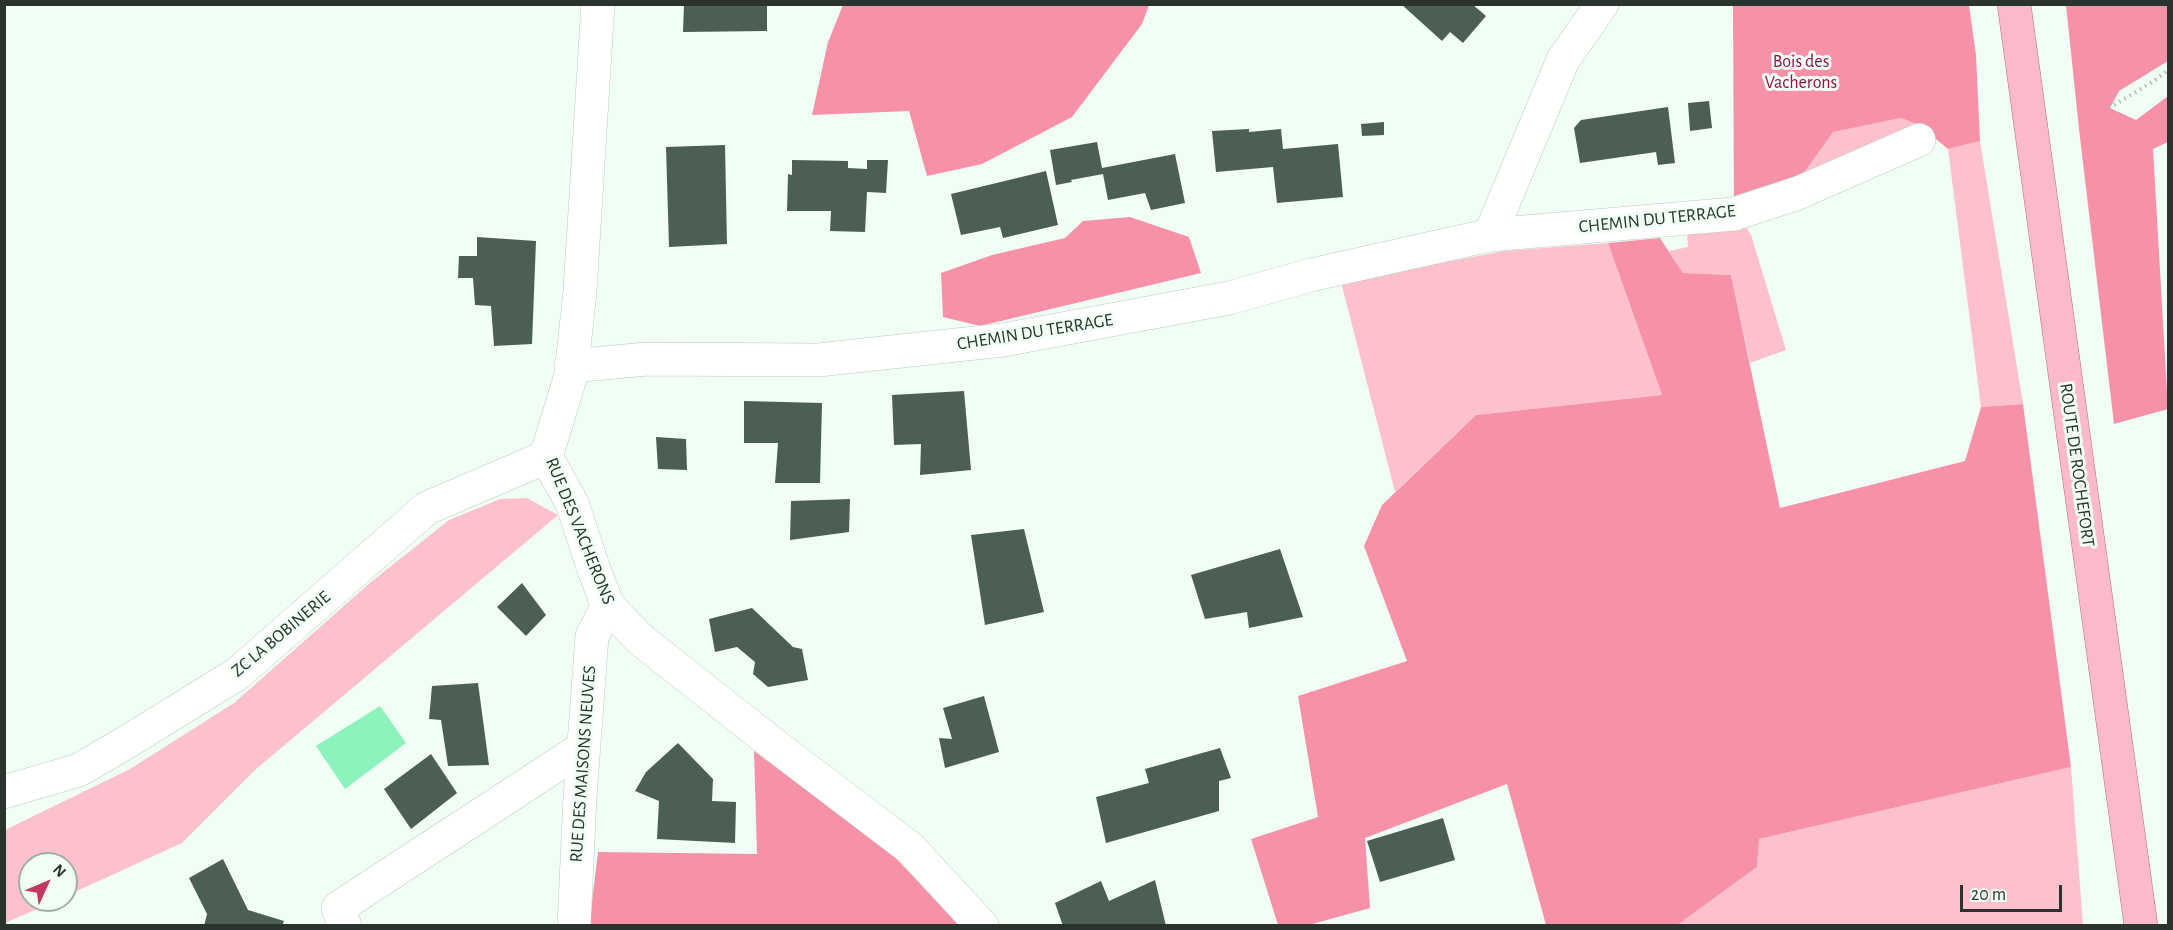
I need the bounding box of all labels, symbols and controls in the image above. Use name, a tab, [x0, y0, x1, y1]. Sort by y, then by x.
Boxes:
park label: Bois des Vacherons	[1765, 51, 1837, 94]
street label: CHEMIN DU TERRAGE	[1577, 200, 1737, 238]
street label: CHEMIN DU TERRAGE	[955, 309, 1115, 355]
street label: ROUTE DE ROCHEFORT	[2055, 382, 2099, 548]
street label: RUE DES VACHERONS	[541, 454, 619, 608]
street label: ZC LA BOBINERIE	[227, 586, 335, 682]
street label: RUE DES MAISONS NEUVES	[565, 665, 601, 863]
north arrow	[18, 852, 78, 912]
text: N	[50, 861, 69, 880]
scale bar	[1963, 873, 2065, 911]
text: 20 m	[1971, 886, 2006, 904]

